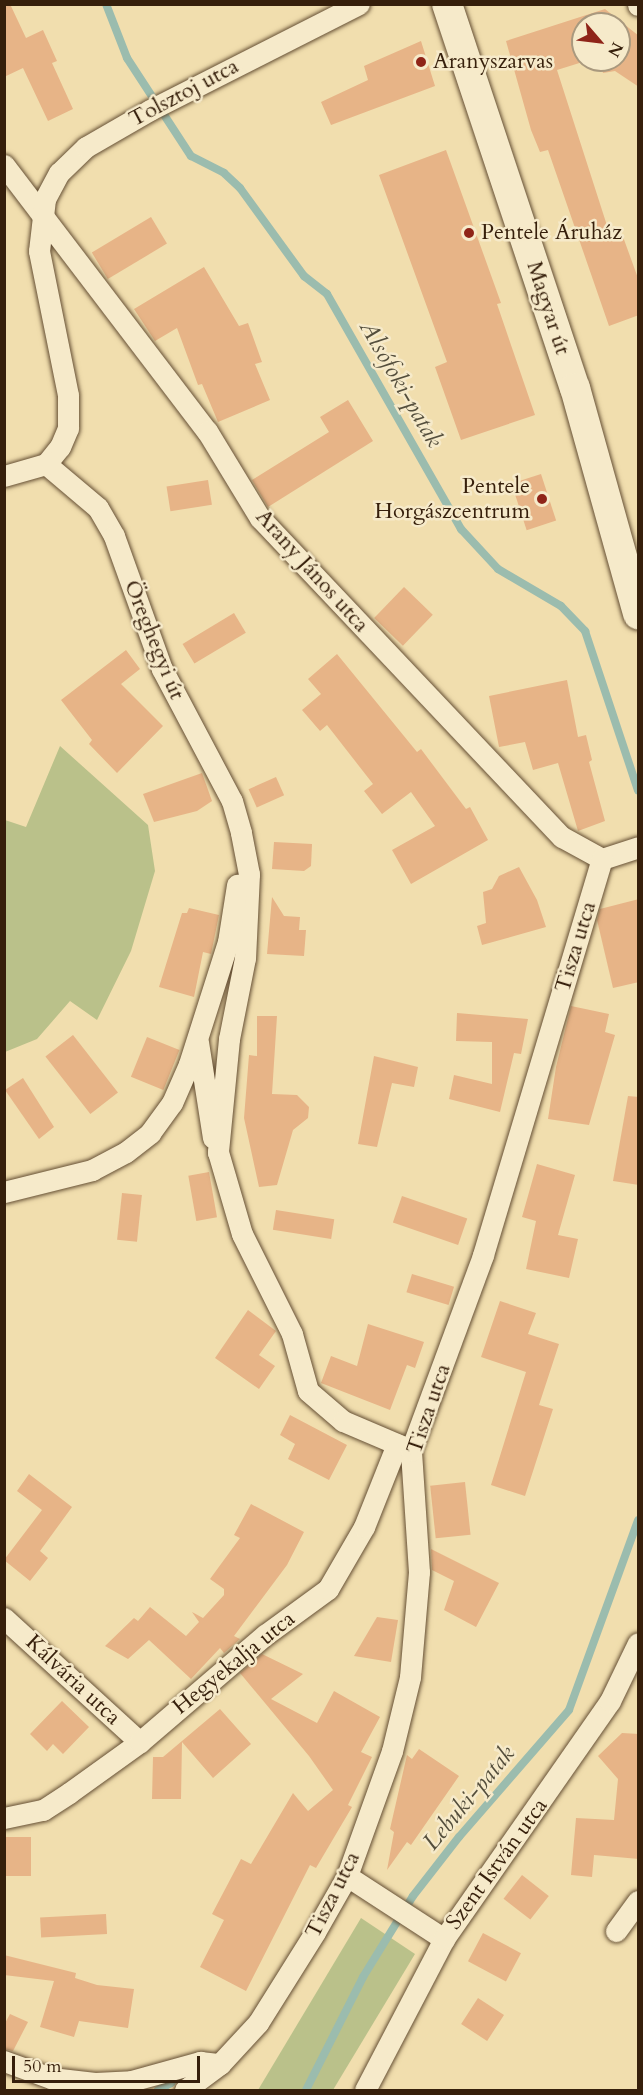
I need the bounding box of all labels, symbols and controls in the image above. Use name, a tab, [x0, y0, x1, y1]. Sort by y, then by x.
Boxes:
north arrow	[571, 12, 631, 72]
text: N	[602, 38, 628, 61]
place label: Aranyszarvas	[433, 49, 553, 75]
street label: Tolsztoj utca	[125, 53, 243, 133]
marker: Aranyszarvas	[414, 55, 428, 69]
place label: Pentele Áruház	[481, 220, 622, 246]
marker: Pentele Áruház	[462, 226, 476, 240]
street label: Magyar út	[521, 258, 575, 358]
water label: Alsófoki-patak	[353, 315, 449, 453]
place label: Pentele Horgászcentrum	[374, 473, 530, 524]
marker: Pentele Horgászcentrum	[535, 492, 549, 506]
street label: Arany János utca	[250, 504, 374, 638]
street label: Öreghegyi út	[118, 576, 190, 704]
street label: Tisza utca	[550, 898, 602, 996]
street label: Tisza utca	[401, 1361, 457, 1457]
street label: Hegyekalja utca	[168, 1606, 300, 1720]
street label: Kálvária utca	[20, 1629, 126, 1731]
water label: Lebuki-patak	[417, 1740, 521, 1856]
street label: Szent István utca	[441, 1793, 553, 1935]
street label: Tisza utca	[300, 1847, 366, 1943]
scale bar	[15, 2044, 202, 2082]
text: 50 m	[23, 2054, 62, 2079]

